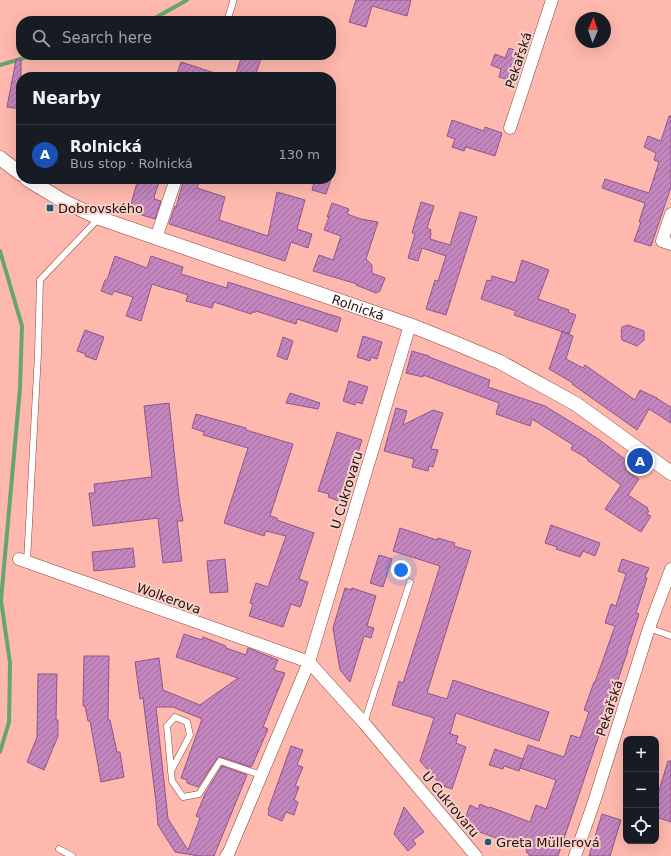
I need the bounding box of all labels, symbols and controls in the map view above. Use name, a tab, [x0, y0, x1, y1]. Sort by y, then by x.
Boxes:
north arrow	[575, 12, 611, 48]
search box	[16, 16, 336, 60]
icon: search	[30, 27, 52, 49]
text: Search here	[62, 29, 152, 47]
street label: Pekařská	[502, 30, 535, 90]
text: Nearby	[32, 88, 101, 108]
text: Rolnická	[70, 138, 142, 156]
text: A	[40, 147, 50, 162]
text: 130 m	[278, 147, 320, 162]
text: Bus stop · Rolnická	[70, 156, 193, 171]
place label: Dobrovského	[58, 201, 143, 216]
marker: Dobrovského	[45, 203, 55, 213]
street label: Rolnická	[330, 292, 386, 324]
pin: A	[627, 446, 653, 476]
street label: U Cukrovaru	[328, 449, 365, 531]
your location	[391, 560, 411, 580]
street label: Wolkerova	[135, 580, 203, 617]
street label: Pekařská	[593, 678, 626, 738]
map controls	[623, 736, 659, 844]
button: +	[623, 736, 659, 772]
street label: U Cukrovaru	[419, 769, 482, 840]
button: −	[623, 772, 659, 808]
button: locate	[623, 808, 659, 844]
place label: Greta Müllerová	[496, 835, 600, 850]
marker: Greta Müllerová	[483, 837, 493, 847]

